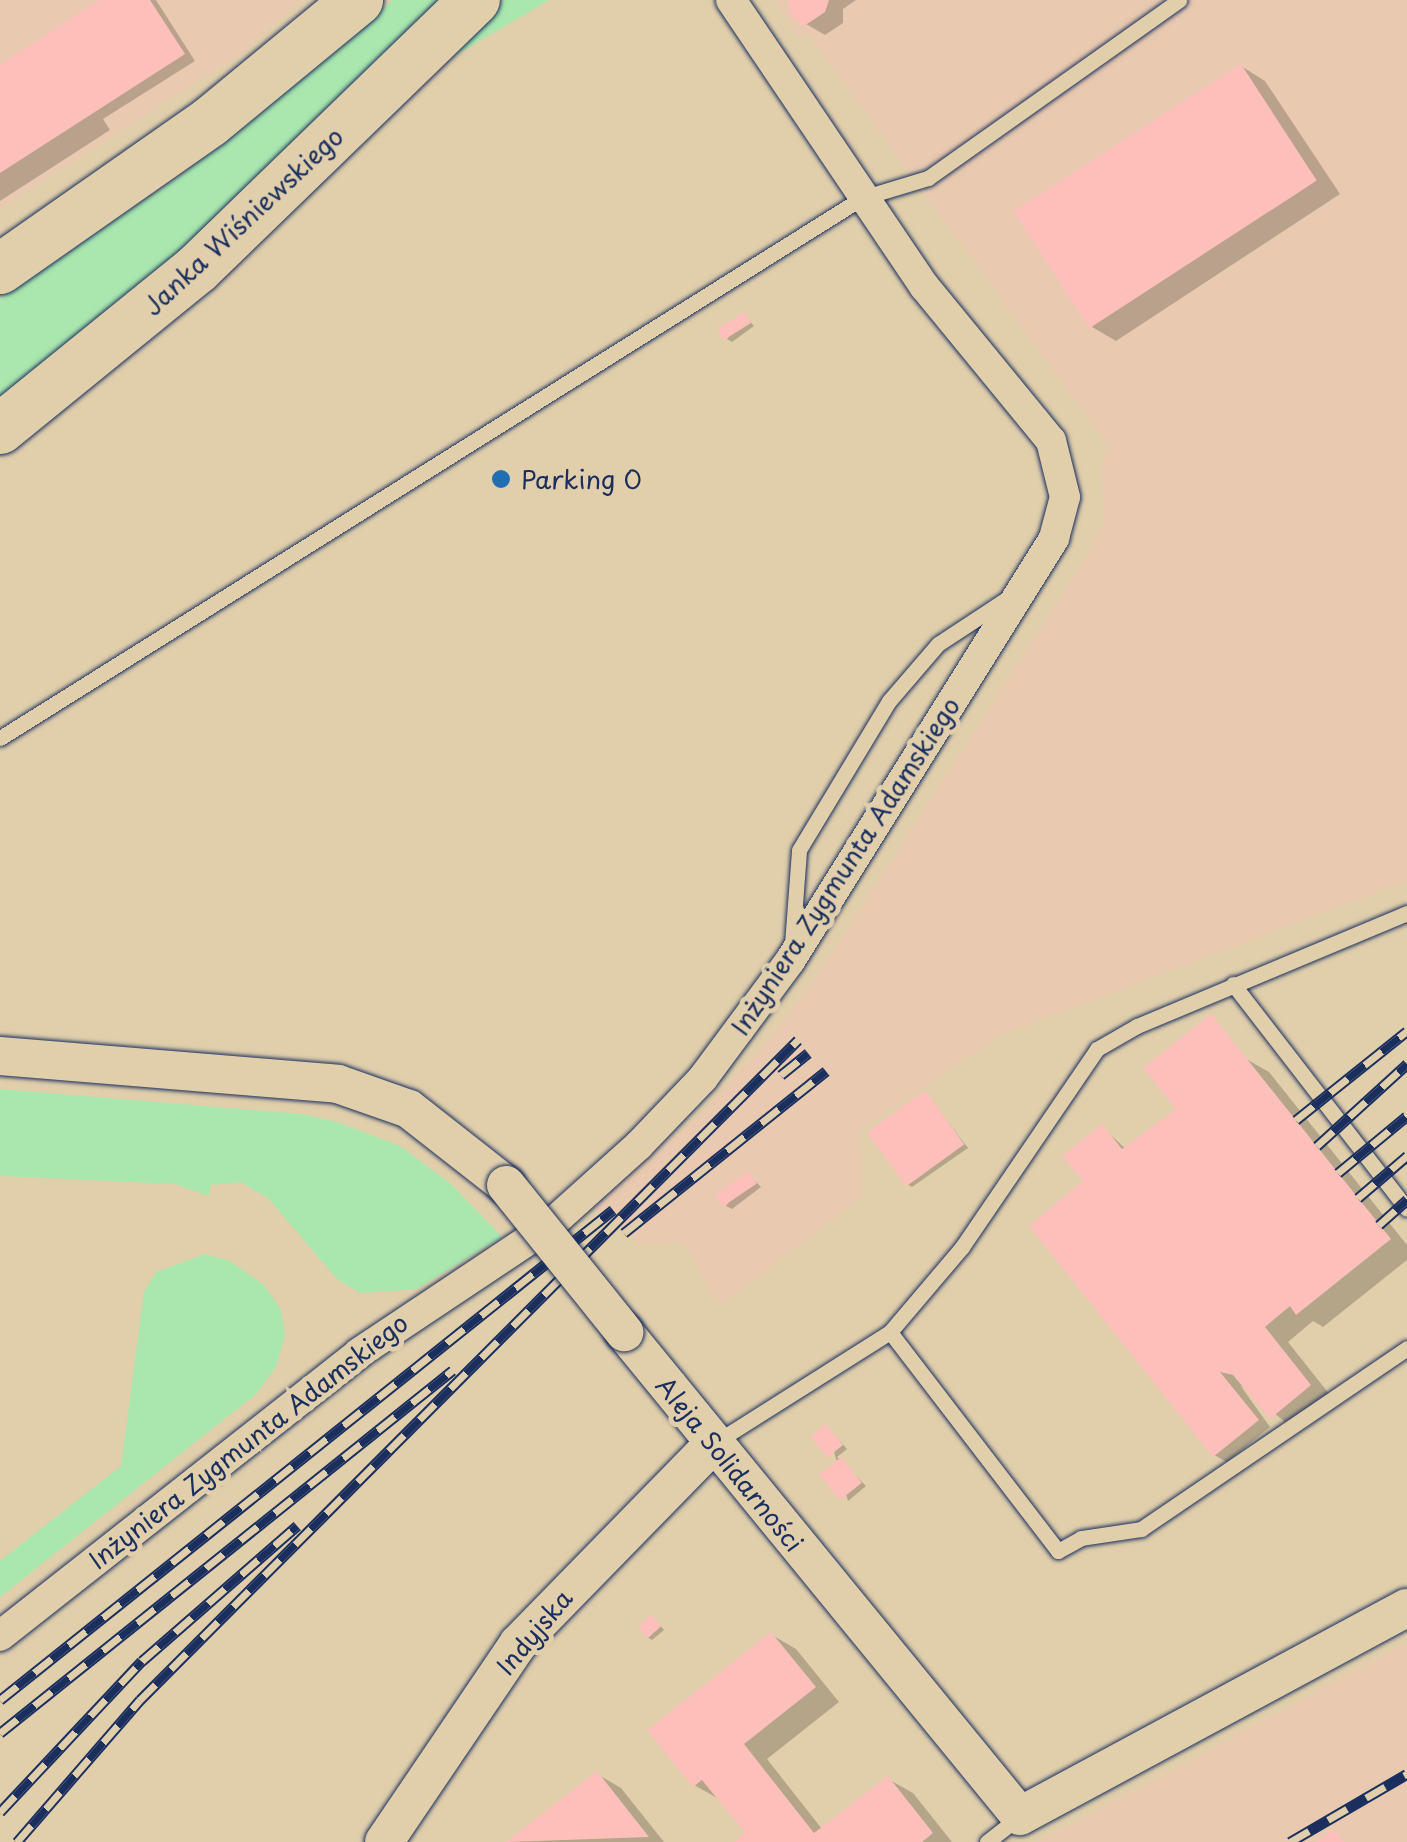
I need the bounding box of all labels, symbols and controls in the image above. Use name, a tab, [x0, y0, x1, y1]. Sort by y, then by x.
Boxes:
street label: Janka Wiśniewskiego	[138, 121, 348, 321]
place label: Parking 0	[521, 464, 641, 494]
marker: Parking 0	[490, 468, 512, 490]
street label: Inżyniera Zygmunta Adamskiego	[724, 691, 966, 1041]
street label: Inżyniera Zygmunta Adamskiego	[82, 1307, 414, 1575]
street label: Aleja Solidarności	[650, 1371, 810, 1557]
street label: Indyjska	[490, 1583, 578, 1681]

